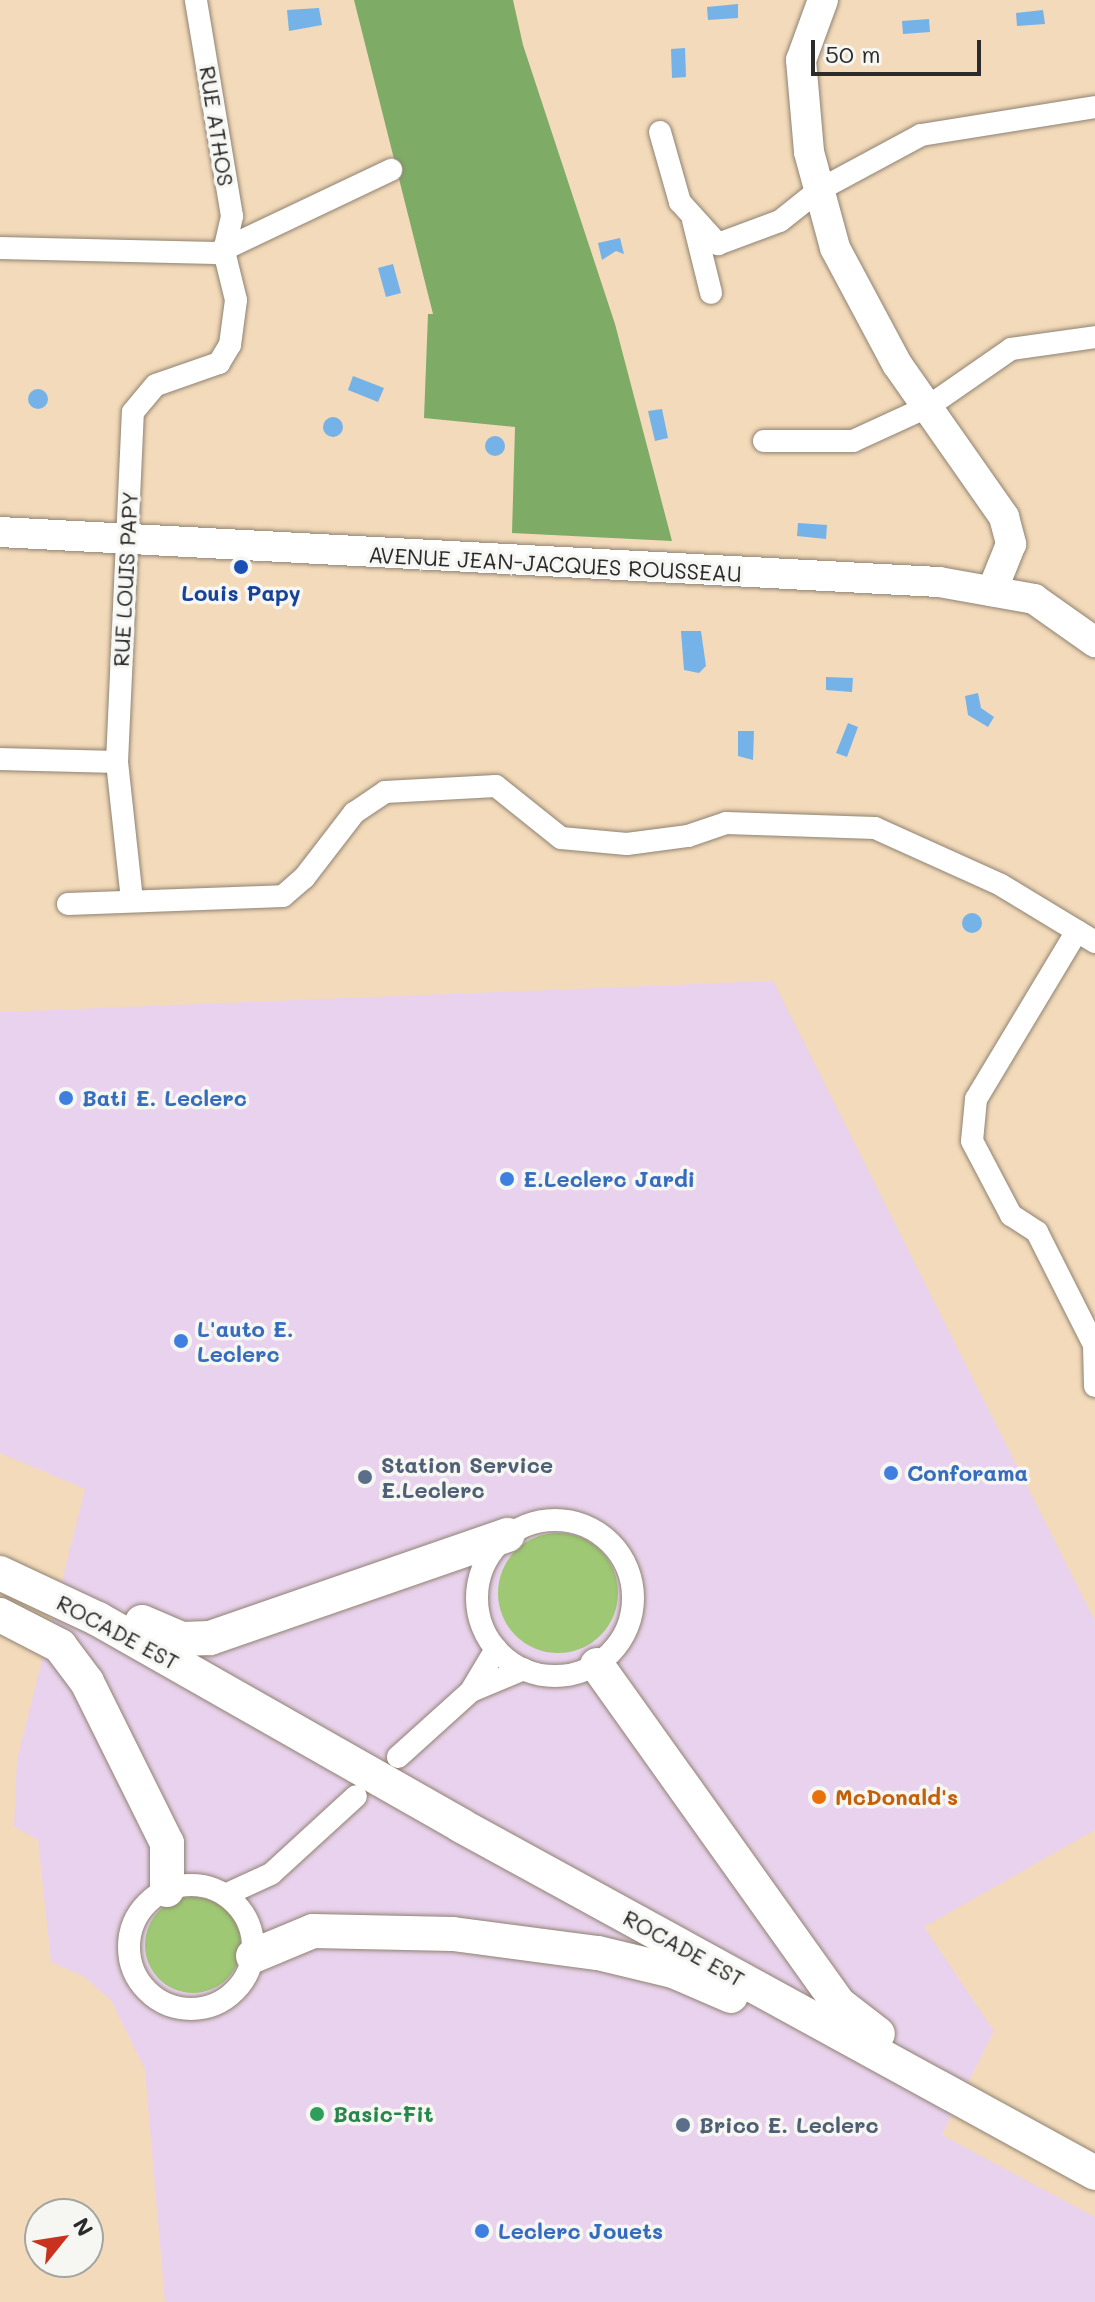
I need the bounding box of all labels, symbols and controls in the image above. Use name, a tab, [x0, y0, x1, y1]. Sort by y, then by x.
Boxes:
scale bar	[815, 24, 985, 74]
text: 50 m	[825, 38, 881, 69]
street label: RUE ATHOS	[194, 64, 240, 188]
street label: RUE LOUIS PAPY	[107, 490, 143, 668]
street label: AVENUE JEAN-JACQUES ROUSSEAU	[368, 541, 742, 587]
marker: Louis Papy	[232, 558, 250, 576]
place label: Louis Papy	[181, 580, 301, 606]
place label: Bati E. Leclerc	[82, 1085, 247, 1111]
marker: Bati E. Leclerc	[57, 1089, 75, 1107]
place label: E.Leclerc Jardi	[523, 1166, 695, 1192]
marker: E.Leclerc Jardi	[498, 1170, 516, 1188]
place label: L'auto E. Leclerc	[197, 1315, 294, 1366]
marker: L'auto E. Leclerc	[172, 1332, 190, 1350]
place label: Station Service E.Leclerc	[381, 1451, 553, 1502]
place label: Conforama	[907, 1460, 1028, 1486]
marker: Conforama	[882, 1464, 900, 1482]
marker: Station Service E.Leclerc	[356, 1468, 374, 1486]
street label: ROCADE EST	[52, 1589, 184, 1675]
place label: McDonald's	[835, 1784, 958, 1810]
marker: McDonald's	[810, 1788, 828, 1806]
street label: ROCADE EST	[619, 1904, 749, 1992]
place label: Basic-Fit	[333, 2101, 434, 2127]
marker: Basic-Fit	[308, 2105, 326, 2123]
place label: Brico E. Leclerc	[699, 2112, 879, 2138]
marker: Brico E. Leclerc	[674, 2116, 692, 2134]
north arrow	[24, 2198, 104, 2278]
text: N	[67, 2212, 100, 2241]
place label: Leclerc Jouets	[498, 2218, 663, 2244]
marker: Leclerc Jouets	[473, 2222, 491, 2240]

